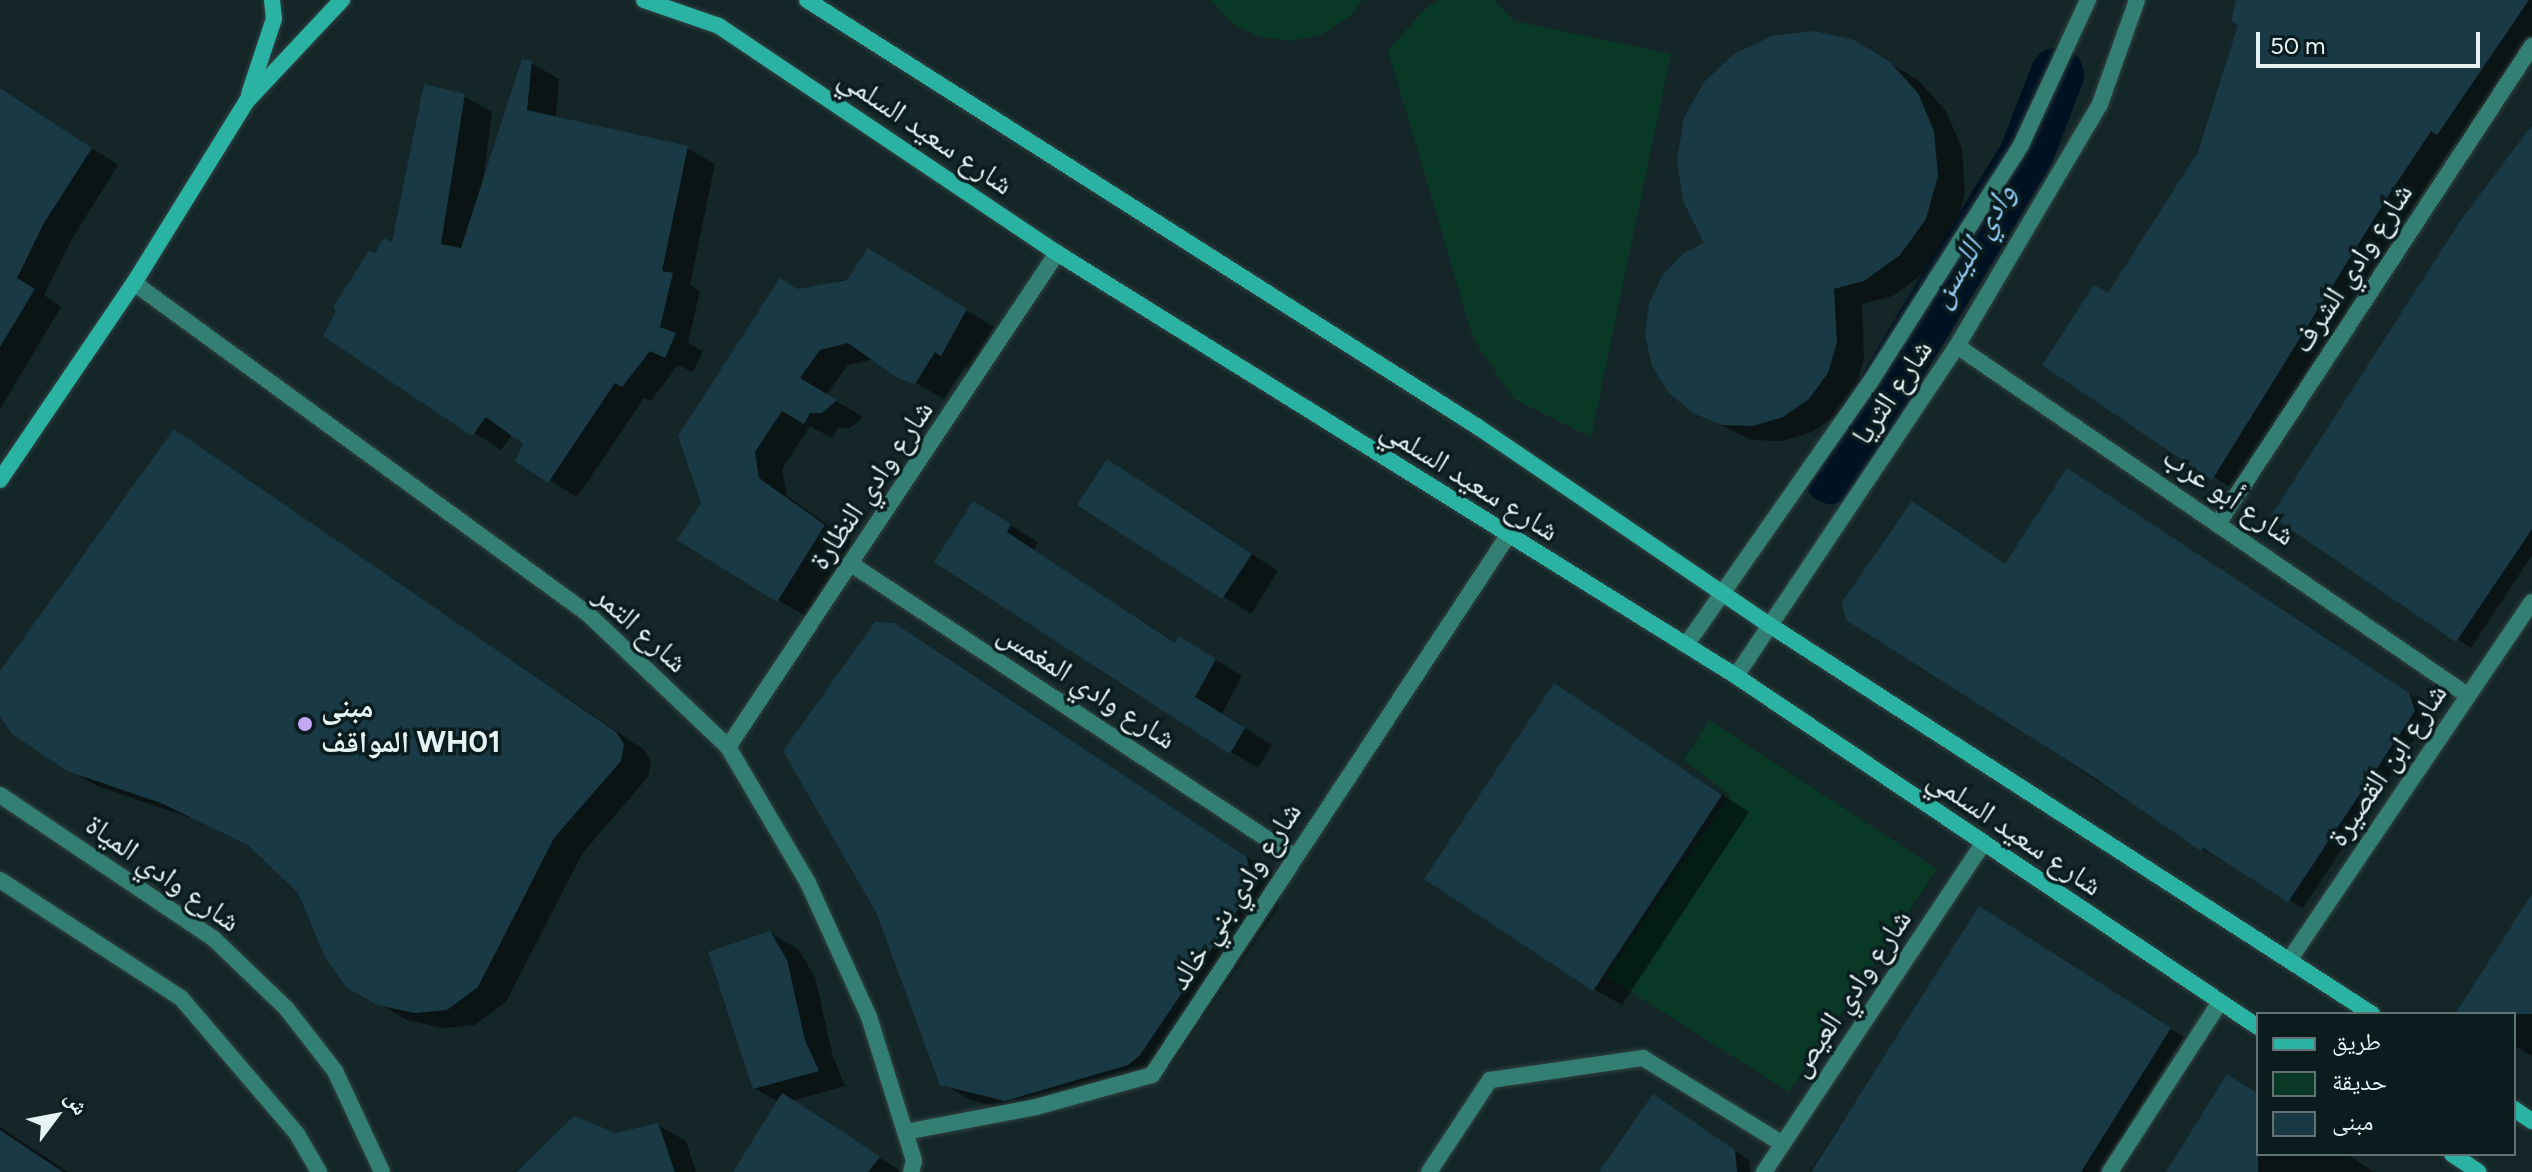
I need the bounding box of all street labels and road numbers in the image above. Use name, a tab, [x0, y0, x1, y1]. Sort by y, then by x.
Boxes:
street label: شارع سعيد السلمي	[832, 59, 1020, 203]
street label: شارع وادي الشرف	[2284, 176, 2420, 360]
street label: شارع الثريا	[1844, 333, 1940, 451]
street label: شارع وادي النظارة	[801, 393, 941, 577]
street label: شارع سعيد السلمي	[1374, 411, 1566, 549]
street label: شارع أبو عرب	[2156, 439, 2302, 553]
street label: شارع التمر	[587, 578, 695, 680]
street label: شارع وادي المغمس	[991, 615, 1183, 757]
street label: شارع ابن القصيرة	[2319, 677, 2455, 853]
street label: شارع سعيد السلمي	[1921, 760, 2109, 904]
street label: شارع وادي بني خالد	[1161, 796, 1309, 996]
street label: شارع وادي المياة	[79, 806, 247, 940]
street label: شارع وادي العيص	[1781, 903, 1919, 1083]

